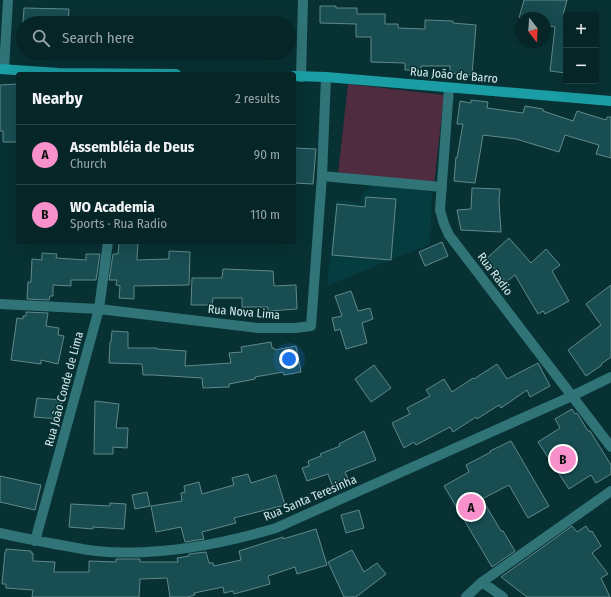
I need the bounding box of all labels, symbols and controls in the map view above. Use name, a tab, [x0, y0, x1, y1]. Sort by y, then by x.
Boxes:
north arrow	[515, 12, 551, 48]
map controls	[563, 12, 599, 84]
button: +	[563, 12, 599, 48]
search box	[16, 16, 296, 60]
icon: search	[30, 27, 52, 49]
text: Search here	[62, 29, 134, 47]
button: −	[563, 48, 599, 84]
street label: Rua João de Barro	[410, 64, 498, 86]
text: Nearby	[32, 88, 83, 109]
text: 2 results	[235, 91, 280, 106]
text: Assembléia de Deus	[70, 138, 194, 156]
text: A	[41, 147, 49, 162]
text: 90 m	[254, 147, 280, 162]
text: Church	[70, 156, 107, 171]
text: WO Academia	[70, 198, 155, 216]
text: B	[41, 207, 49, 222]
text: 110 m	[250, 207, 280, 222]
text: Sports · Rua Radio	[70, 216, 167, 231]
street label: Rua Radio	[474, 250, 516, 298]
street label: Rua Nova Lima	[207, 302, 281, 322]
street label: Rua João Conde de Lima	[42, 330, 86, 448]
your location	[279, 349, 299, 369]
pin: B	[550, 444, 576, 474]
street label: Rua Santa Teresinha	[261, 472, 359, 524]
pin: A	[458, 492, 484, 522]

